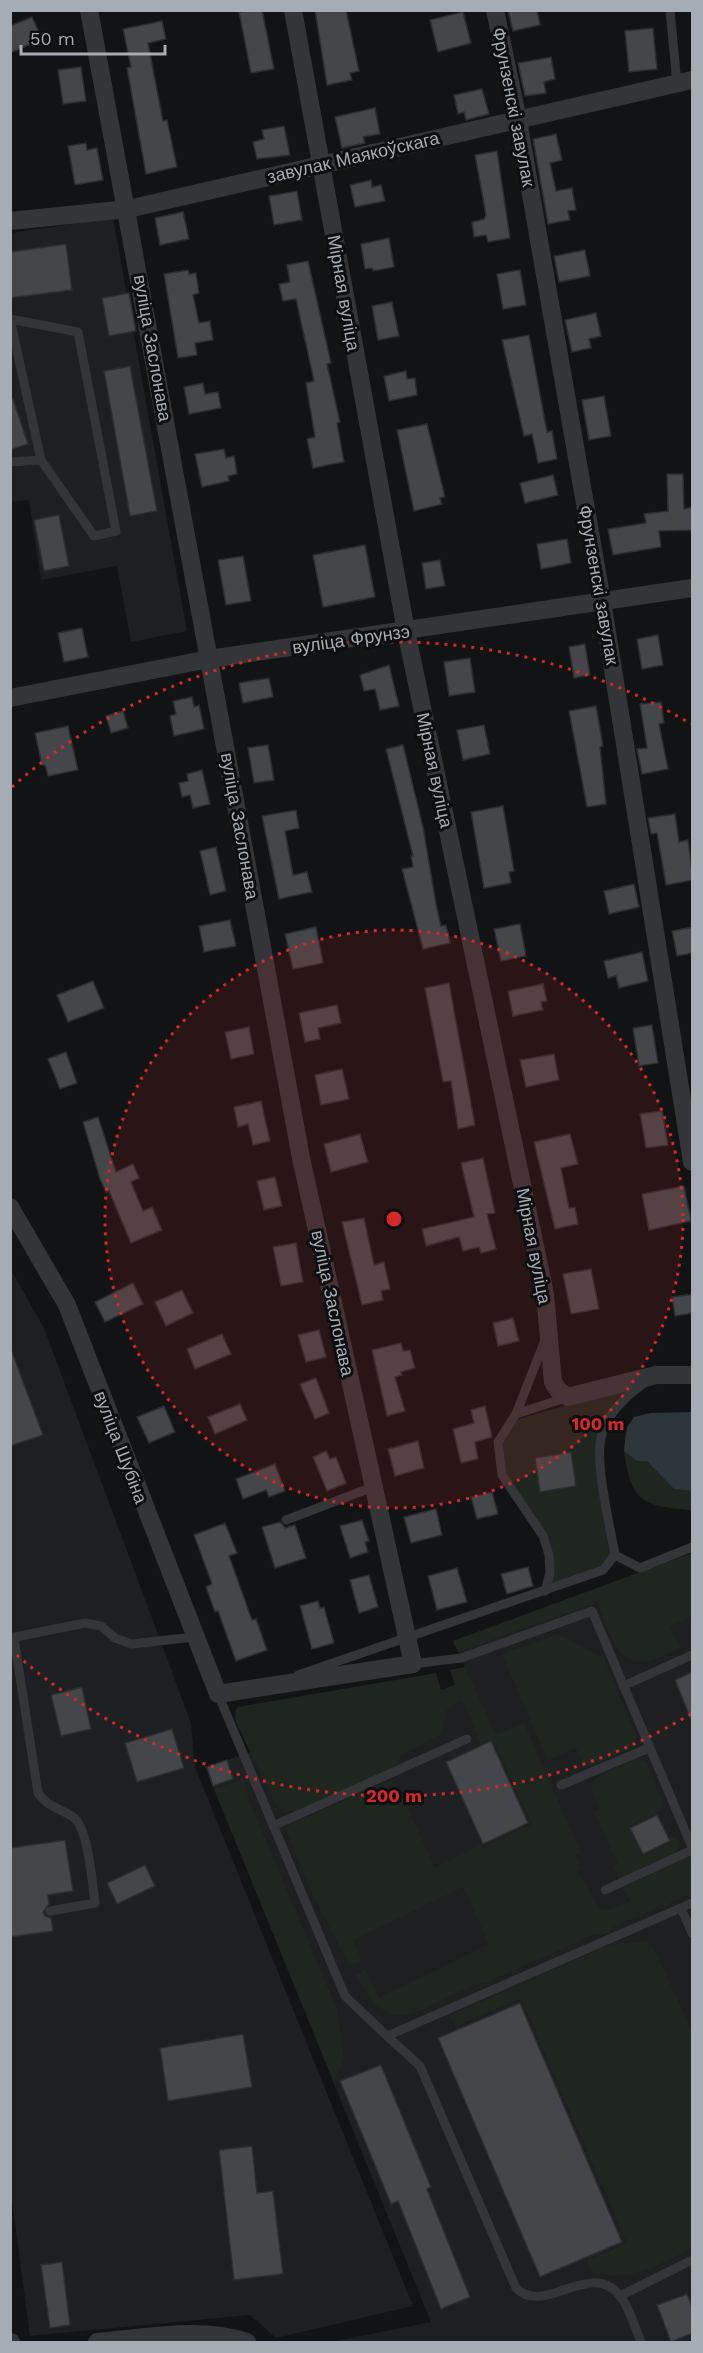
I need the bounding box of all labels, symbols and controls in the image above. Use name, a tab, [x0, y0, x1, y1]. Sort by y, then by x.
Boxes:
scale bar	[21, 18, 165, 56]
street label: Фрунзенскі завулак	[488, 26, 540, 189]
text: 50 m	[30, 28, 75, 49]
street label: завулак Маякоўскага	[265, 127, 442, 187]
street label: Мірная вуліца	[323, 233, 365, 354]
street label: вуліца Заслонава	[130, 273, 176, 424]
street label: Фрунзенскі завулак	[575, 503, 623, 667]
street label: вуліца Фрунзэ	[291, 620, 411, 658]
street label: Мірная вуліца	[413, 710, 458, 831]
street label: вуліца Заслонава	[217, 751, 263, 902]
street label: Мірная вуліца	[512, 1186, 556, 1307]
centre of rings	[384, 1209, 404, 1229]
street label: вуліца Заслонава	[307, 1228, 359, 1379]
street label: вуліца Шубіна	[90, 1388, 152, 1507]
text: 100 m	[571, 1413, 625, 1434]
text: 200 m	[366, 1785, 422, 1806]

